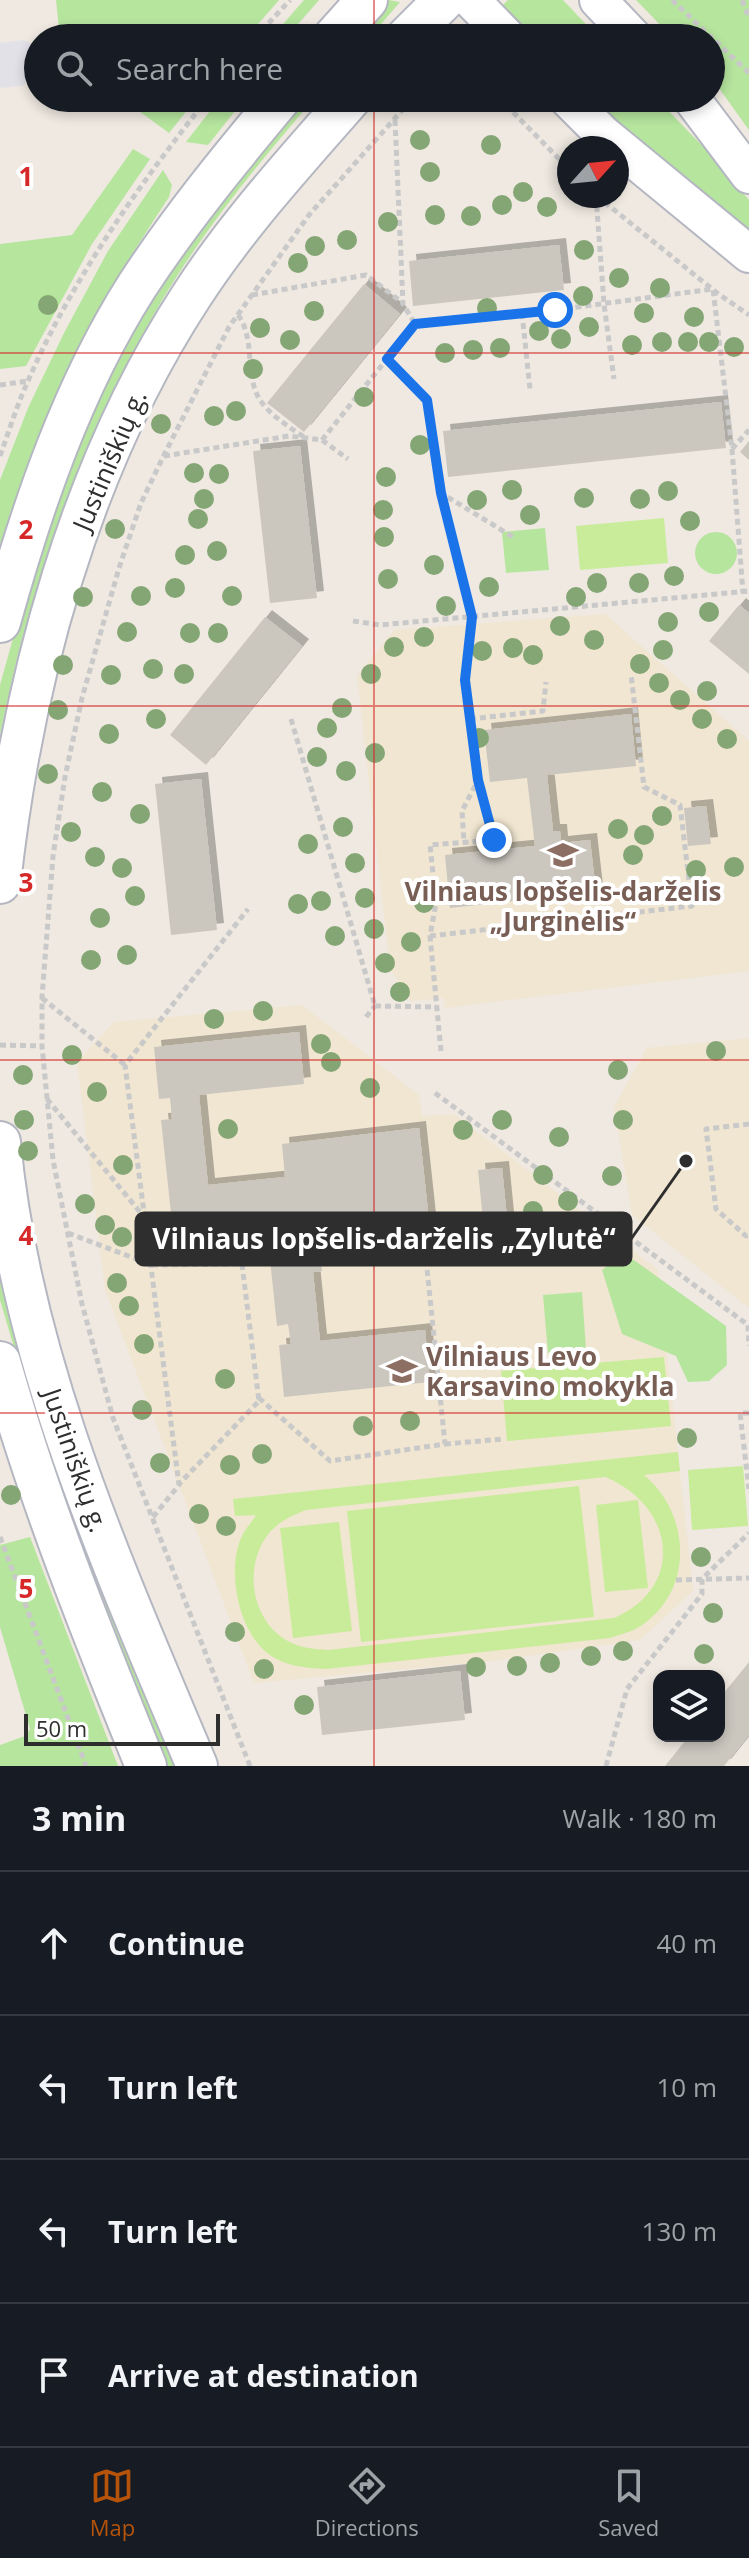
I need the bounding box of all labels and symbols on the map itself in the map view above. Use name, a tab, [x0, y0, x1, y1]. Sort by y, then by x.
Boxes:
north arrow	[557, 136, 629, 208]
text: 1	[19, 158, 33, 194]
route start	[537, 292, 573, 328]
street label: Justiniškių g.	[62, 384, 155, 539]
text: 2	[19, 511, 34, 547]
route end	[476, 822, 512, 858]
school or university icon: Vilniaus lopšelis-darželis „Jurginėlis“	[546, 838, 580, 872]
text: 3	[19, 864, 33, 900]
place label: Vilniaus lopšelis-darželis „Jurginėlis“	[405, 873, 722, 939]
callout: Vilniaus lopšelis-darželis „Zylutė“	[136, 1213, 631, 1265]
text: 4	[19, 1217, 34, 1253]
text: Vilniaus lopšelis-darželis „Zylutė“	[152, 1219, 616, 1257]
place label: Vilniaus Levo Karsavino mokykla	[426, 1338, 674, 1404]
school or university icon: Vilniaus Levo Karsavino mokykla	[385, 1354, 419, 1388]
street label: Justiniškių g.	[34, 1380, 117, 1537]
text: 5	[19, 1570, 33, 1606]
scale bar	[24, 1710, 220, 1746]

